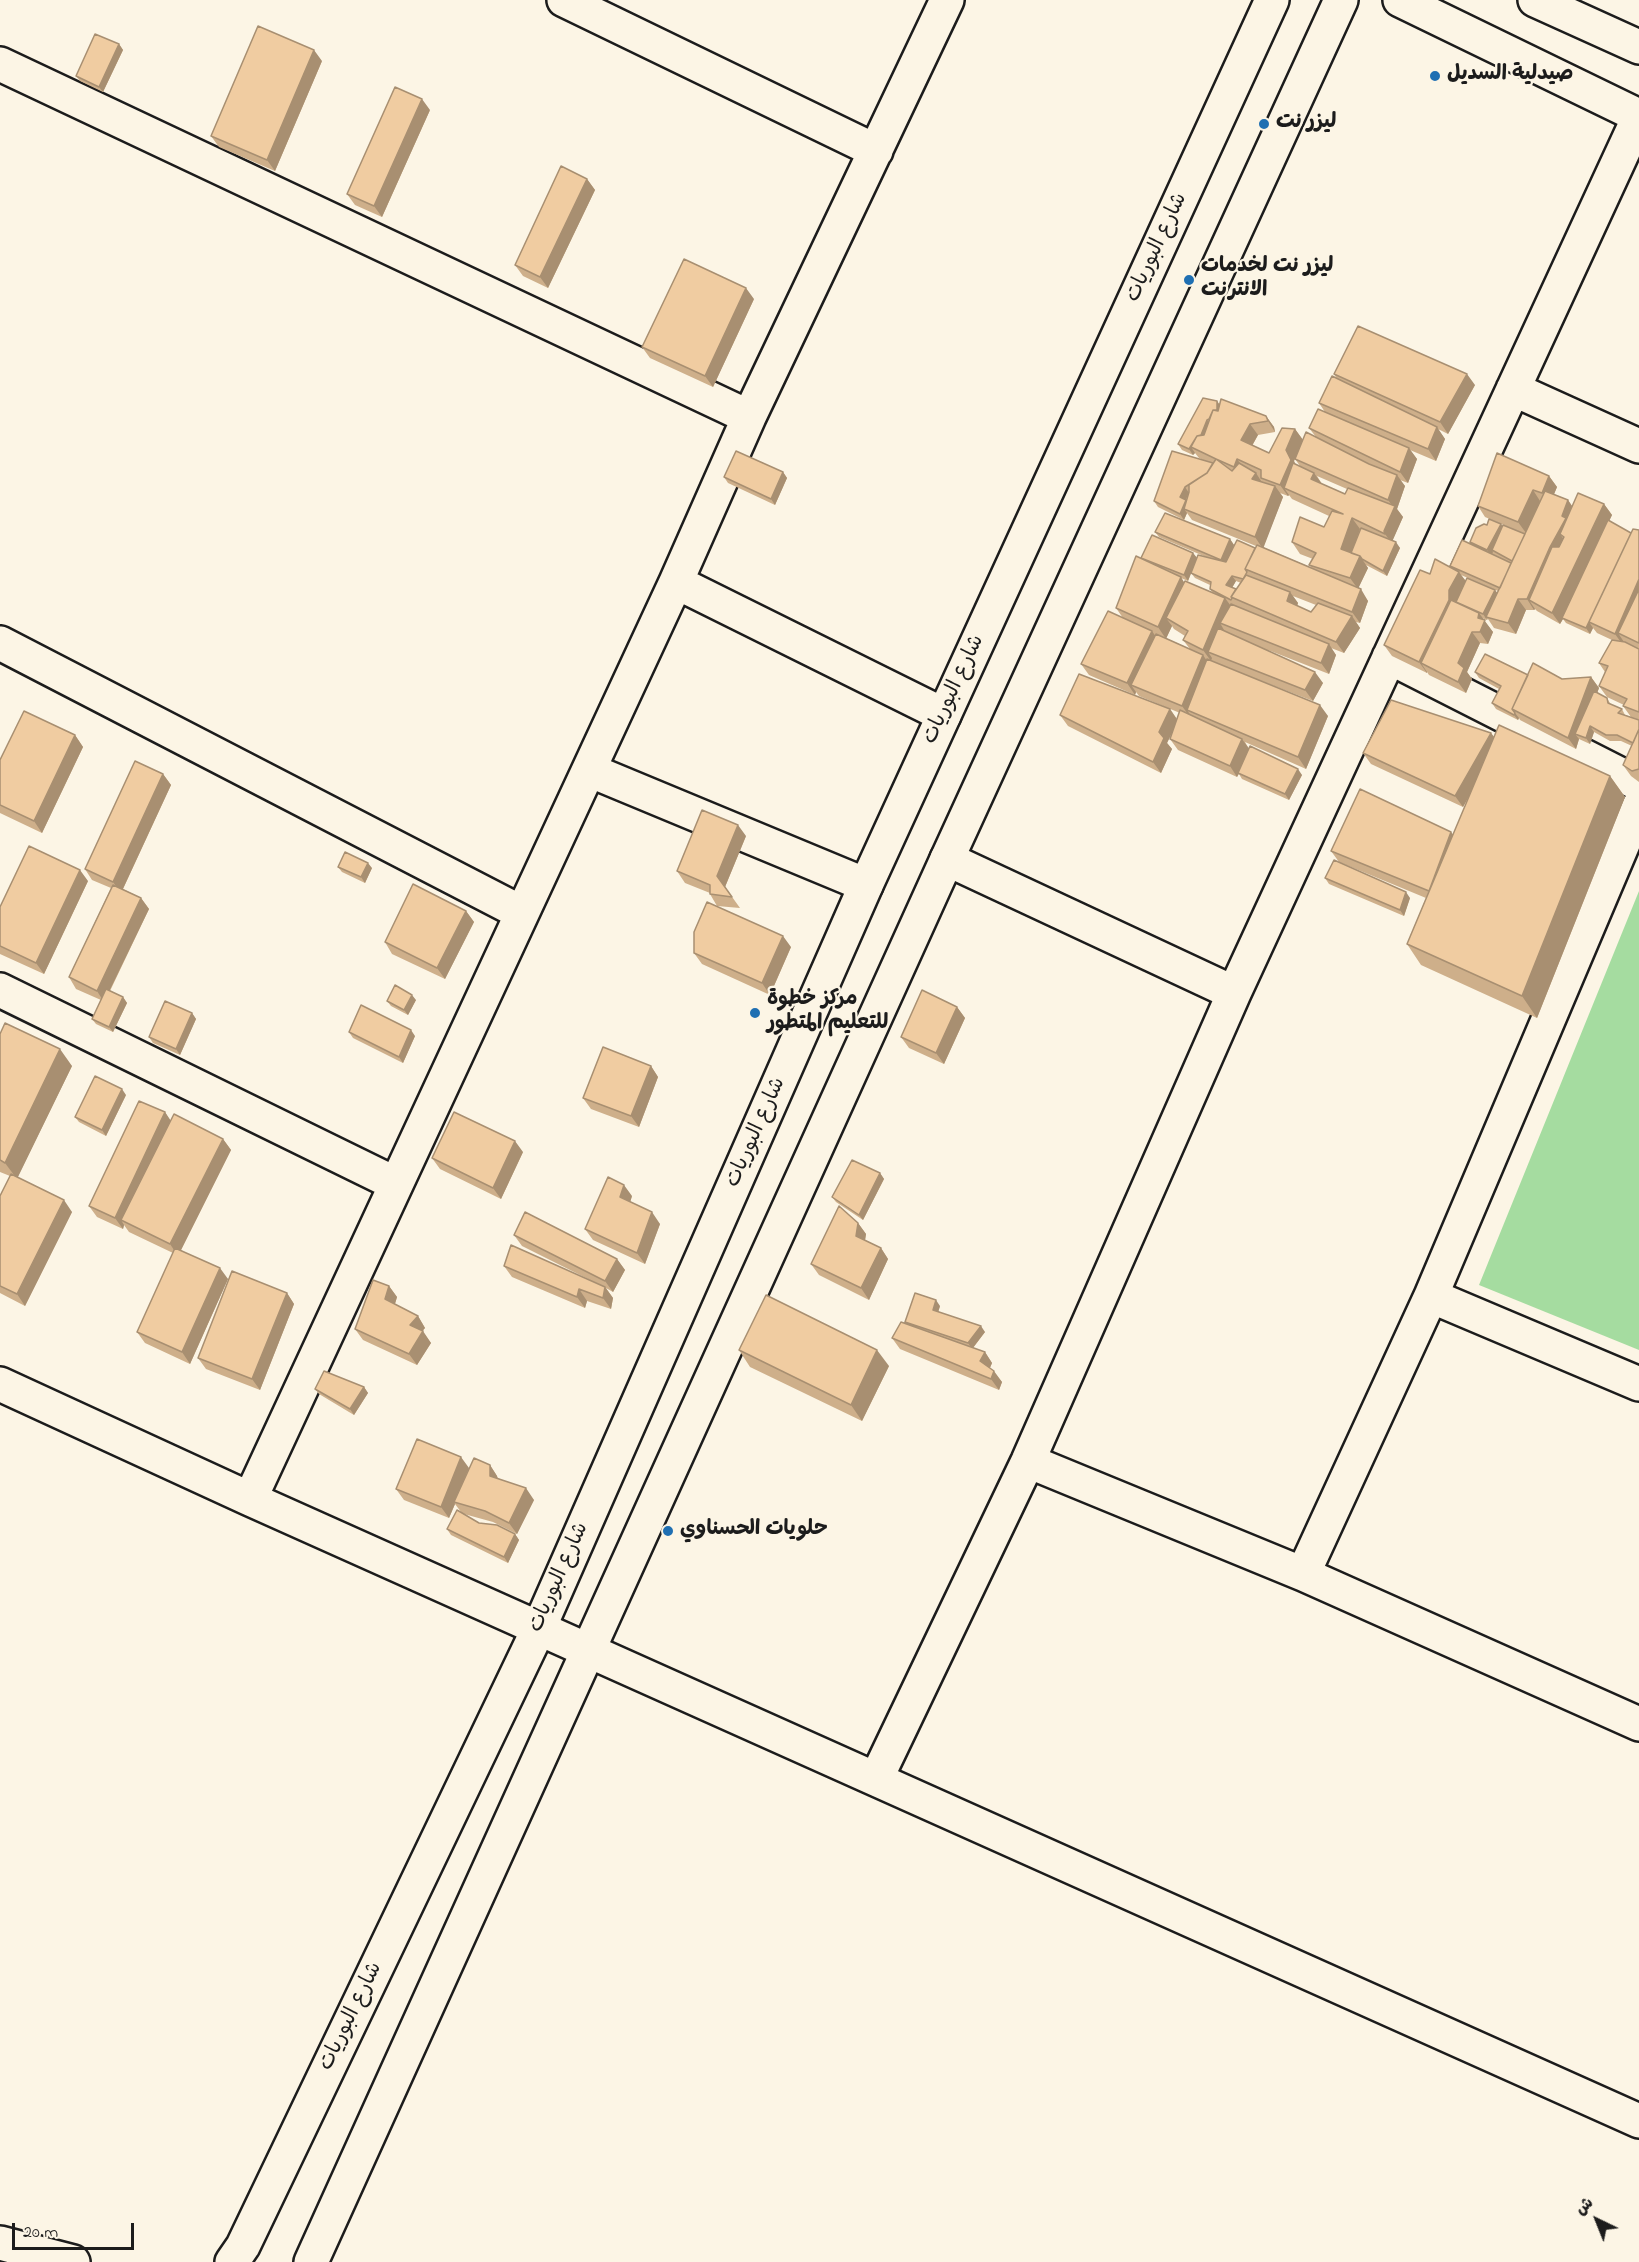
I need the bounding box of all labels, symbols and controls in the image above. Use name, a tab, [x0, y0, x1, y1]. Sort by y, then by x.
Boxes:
place label: صيدلية السديل	[1447, 63, 1573, 89]
marker: صيدلية السديل	[1428, 69, 1442, 83]
place label: ليزر نت	[1276, 111, 1336, 137]
marker: ليزر نت	[1257, 117, 1271, 131]
street label: شارع البوريات	[1122, 189, 1194, 307]
place label: ليزر نت لخدمات الانترنت	[1201, 255, 1333, 305]
marker: ليزر نت لخدمات الانترنت	[1182, 273, 1196, 287]
street label: شارع البوريات	[919, 631, 991, 749]
place label: مركز خطوة للتعليم المتطور	[767, 988, 888, 1038]
marker: مركز خطوة للتعليم المتطور	[748, 1006, 762, 1020]
street label: شارع البوريات	[722, 1074, 792, 1192]
place label: حلويات الحسناوي	[680, 1518, 828, 1544]
street label: شارع البوريات	[525, 1519, 595, 1637]
marker: حلويات الحسناوي	[661, 1524, 675, 1538]
street label: شارع البوريات	[315, 1959, 389, 2075]
north arrow	[1567, 2190, 1627, 2250]
text: ش	[1570, 2192, 1599, 2222]
scale bar	[15, 2211, 136, 2249]
text: 20 m	[23, 2220, 58, 2246]

